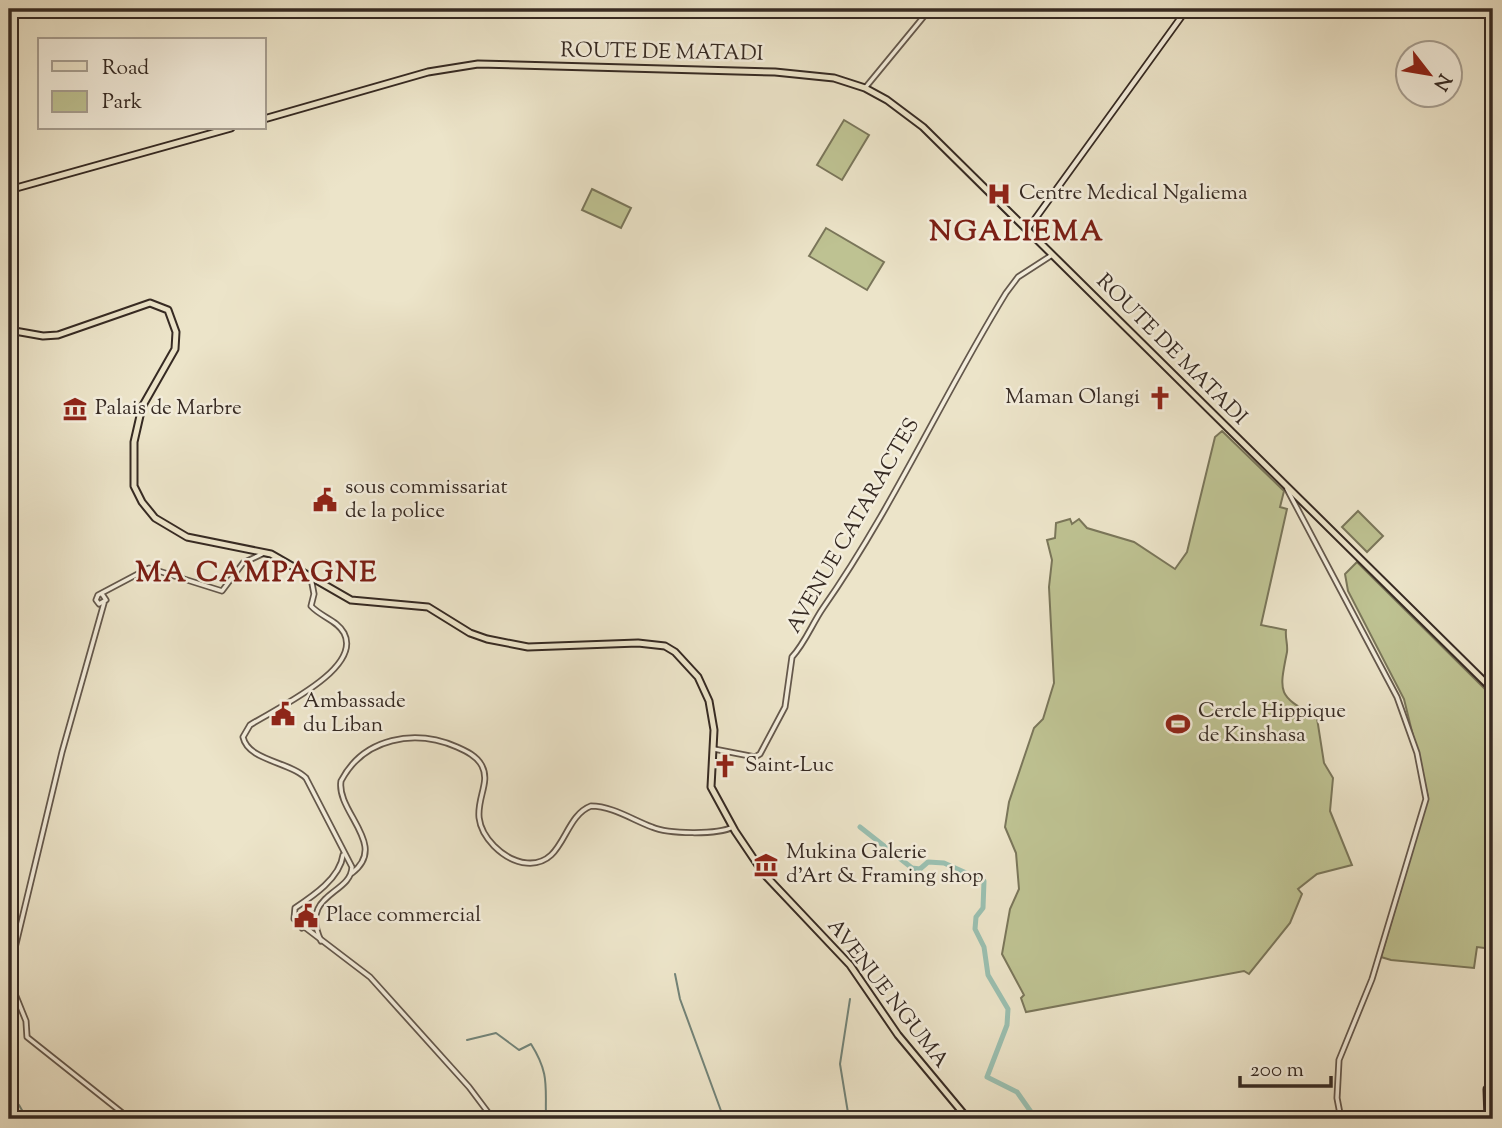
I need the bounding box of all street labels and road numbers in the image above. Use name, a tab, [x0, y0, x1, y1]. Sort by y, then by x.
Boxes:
street label: ROUTE DE MATADI	[560, 36, 764, 70]
street label: ROUTE DE MATADI	[1089, 268, 1254, 433]
street label: AVENUE CATARACTES	[780, 413, 928, 639]
street label: AVENUE NGUMA	[819, 913, 955, 1075]

